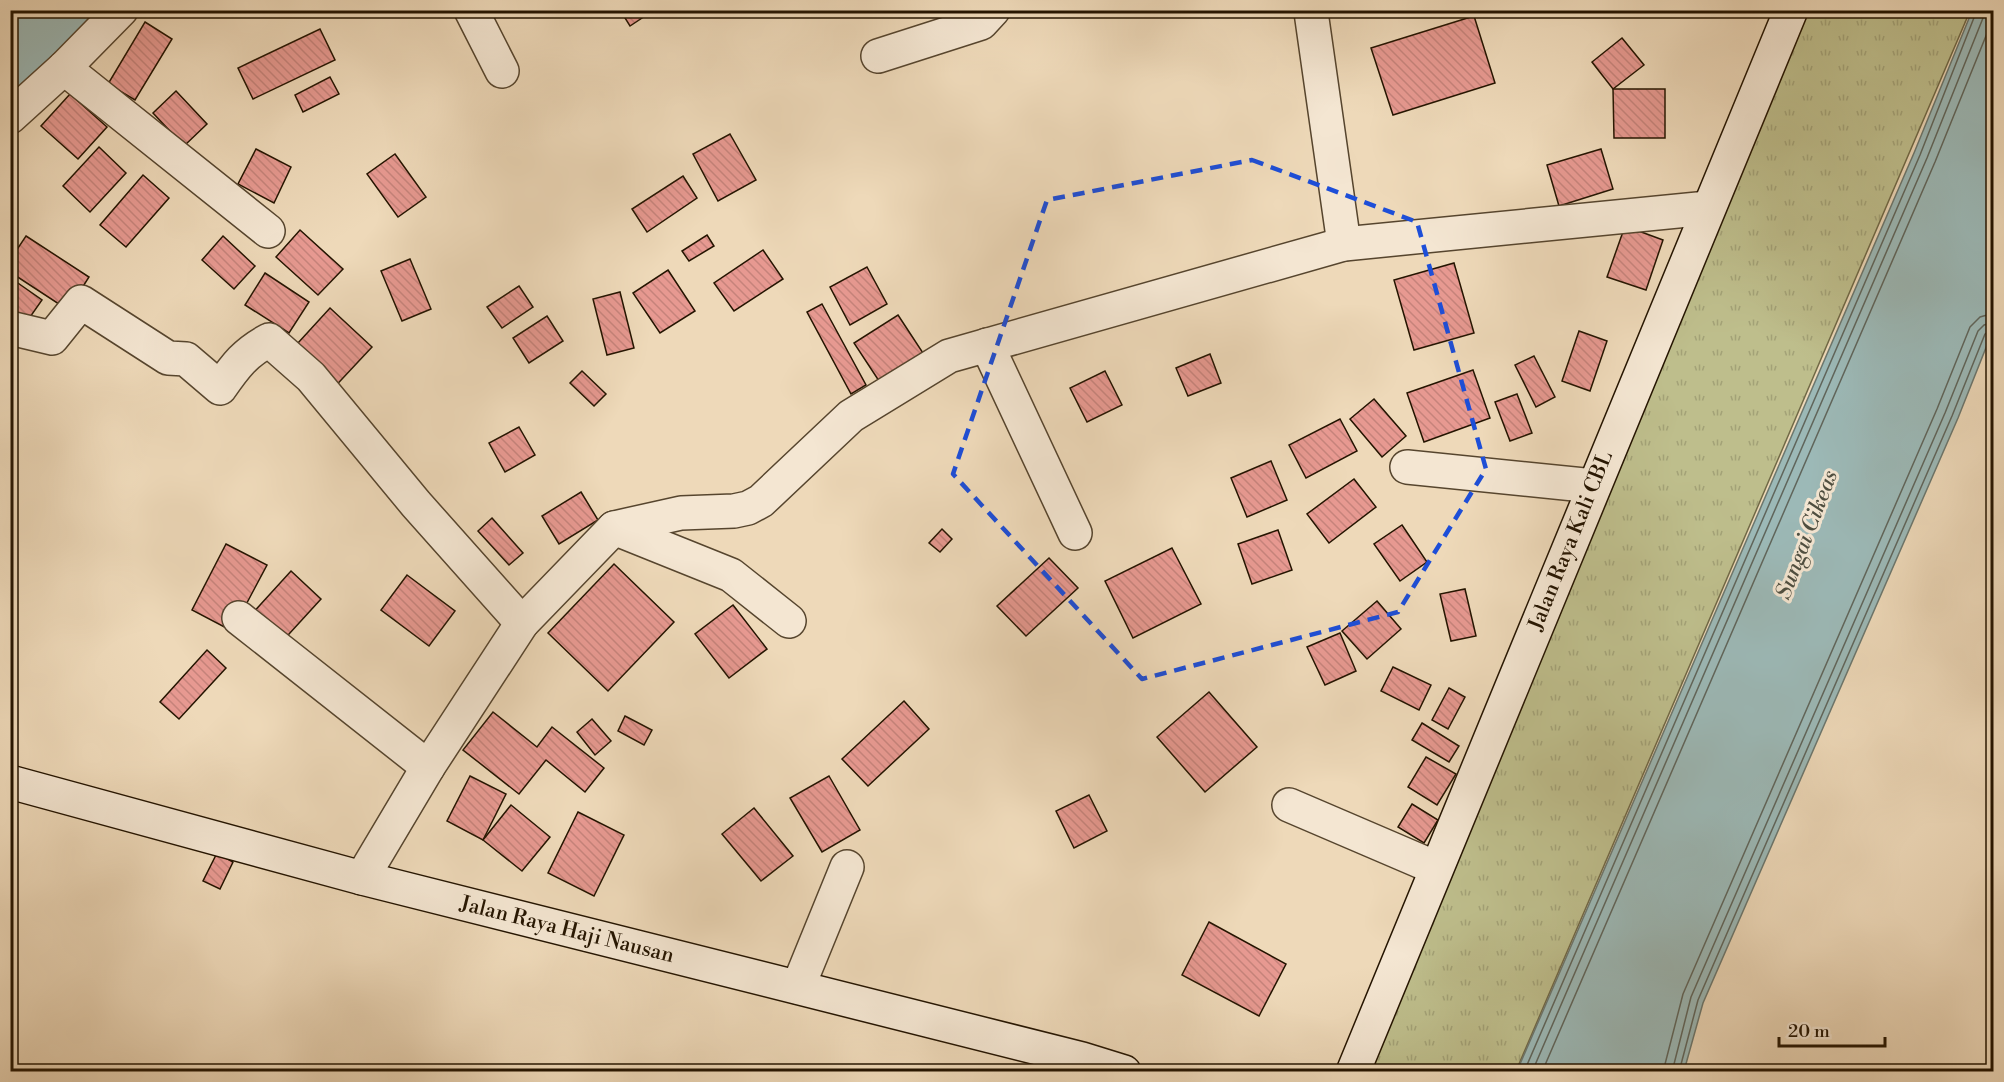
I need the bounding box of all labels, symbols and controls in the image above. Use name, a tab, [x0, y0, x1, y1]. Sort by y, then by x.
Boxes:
street label: Jalan Raya Kali CBL	[1523, 447, 1619, 635]
water label: Sungai Cikeas	[1770, 467, 1844, 603]
street label: Jalan Raya Haji Nausan	[456, 891, 677, 969]
scale bar	[1779, 1010, 1886, 1048]
text: 20 m	[1788, 1020, 1830, 1043]

